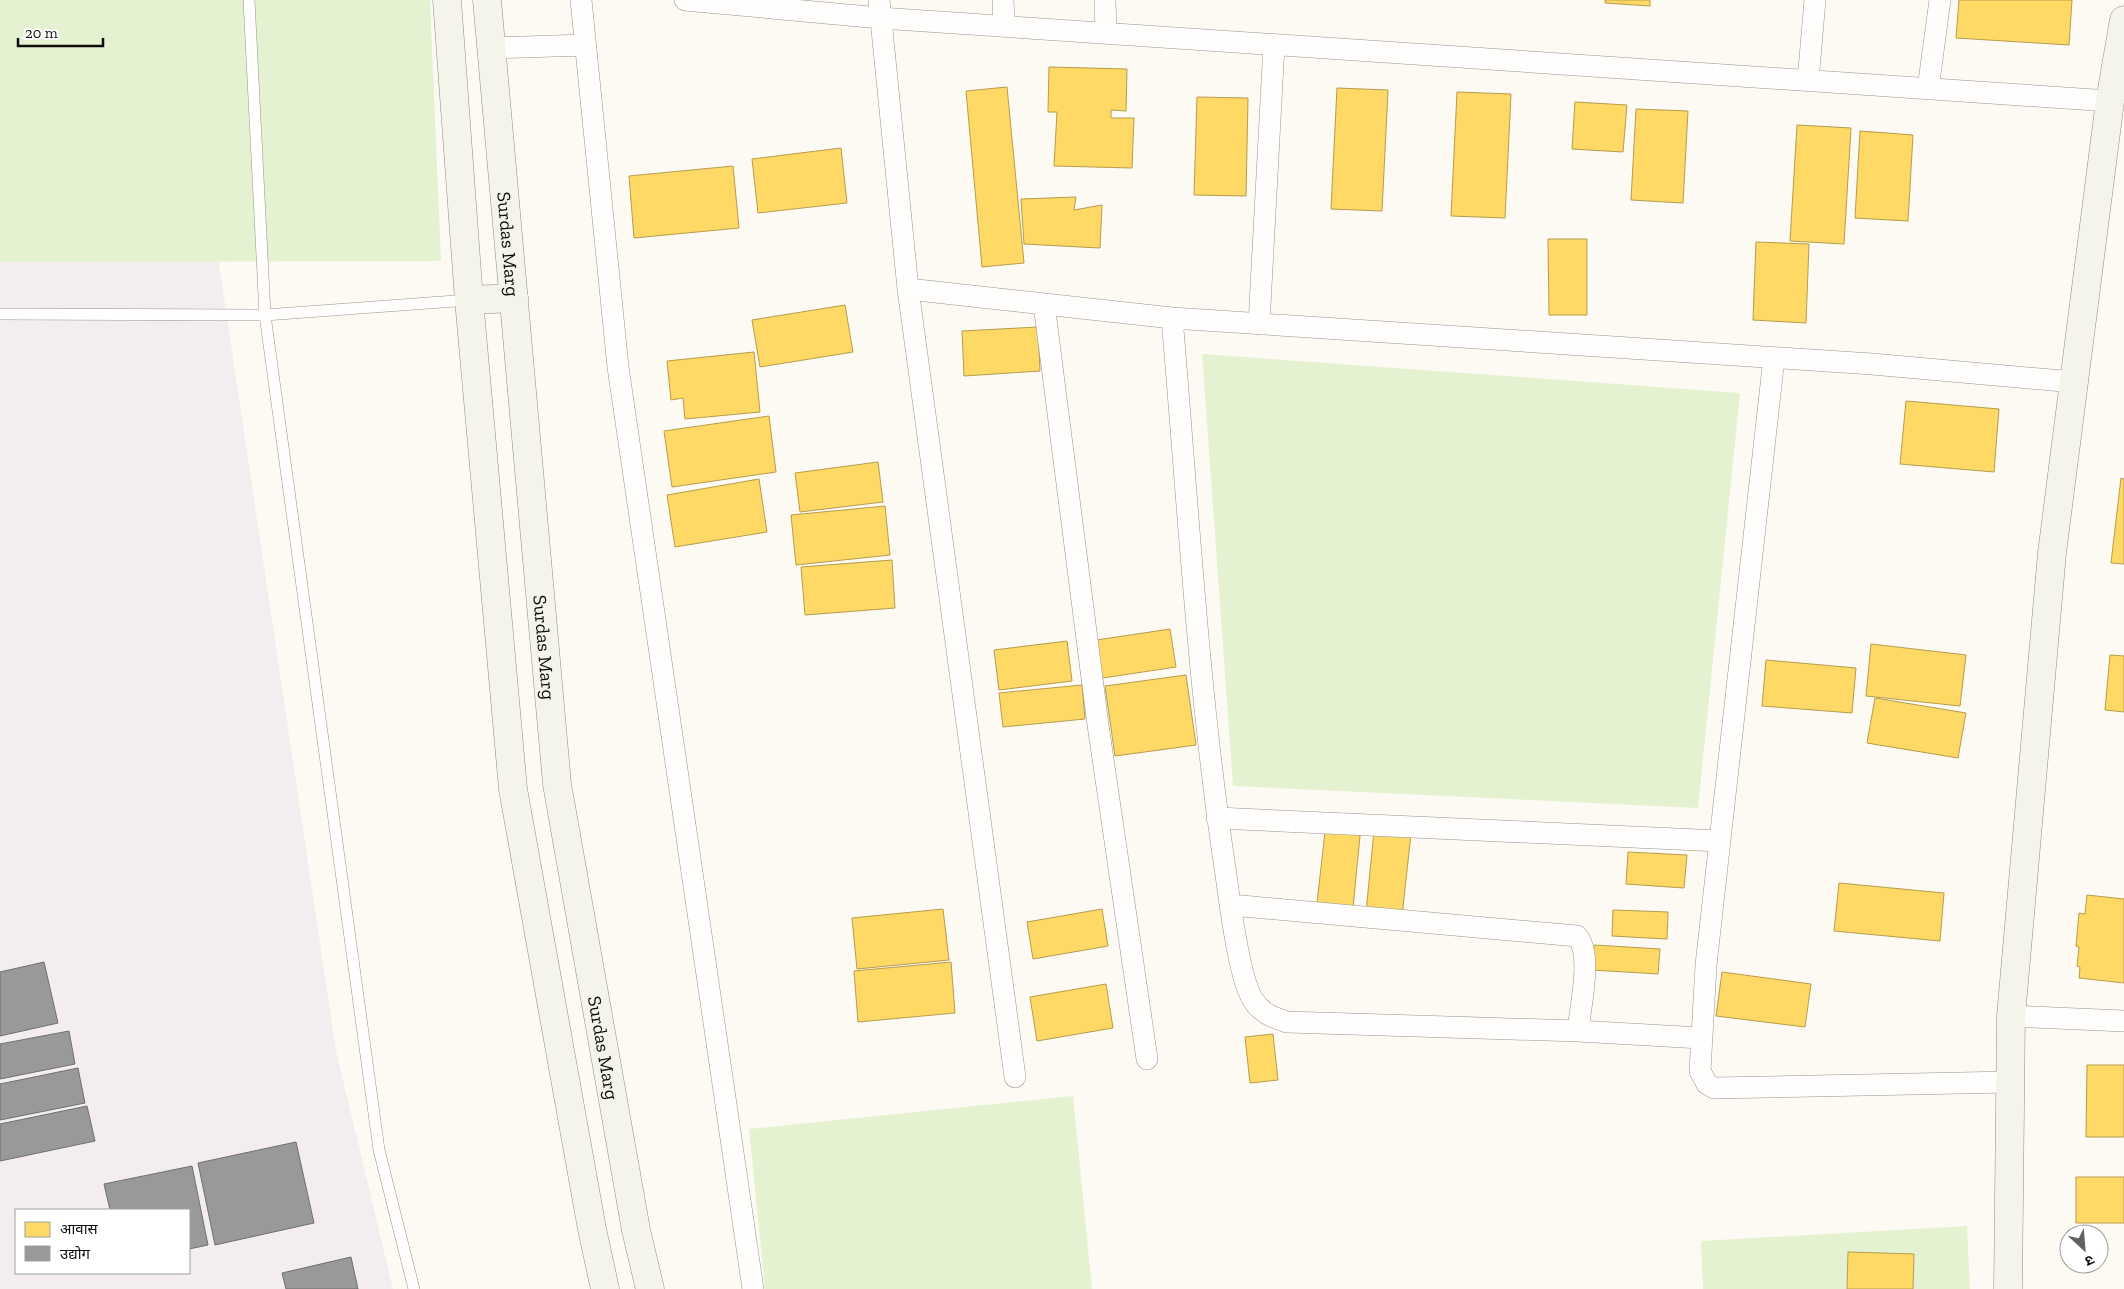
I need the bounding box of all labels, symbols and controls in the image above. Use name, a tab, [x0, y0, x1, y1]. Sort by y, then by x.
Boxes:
scale bar	[18, 15, 102, 47]
text: 20 m	[25, 24, 58, 42]
street label: Surdas Marg	[492, 191, 524, 298]
street label: Surdas Marg	[528, 594, 560, 701]
street label: Surdas Marg	[583, 994, 624, 1102]
legend	[15, 1209, 190, 1274]
text: आवास	[60, 1220, 99, 1238]
north arrow	[2059, 1224, 2109, 1274]
text: उद्योग	[60, 1245, 91, 1263]
text: उ	[2081, 1251, 2097, 1270]

